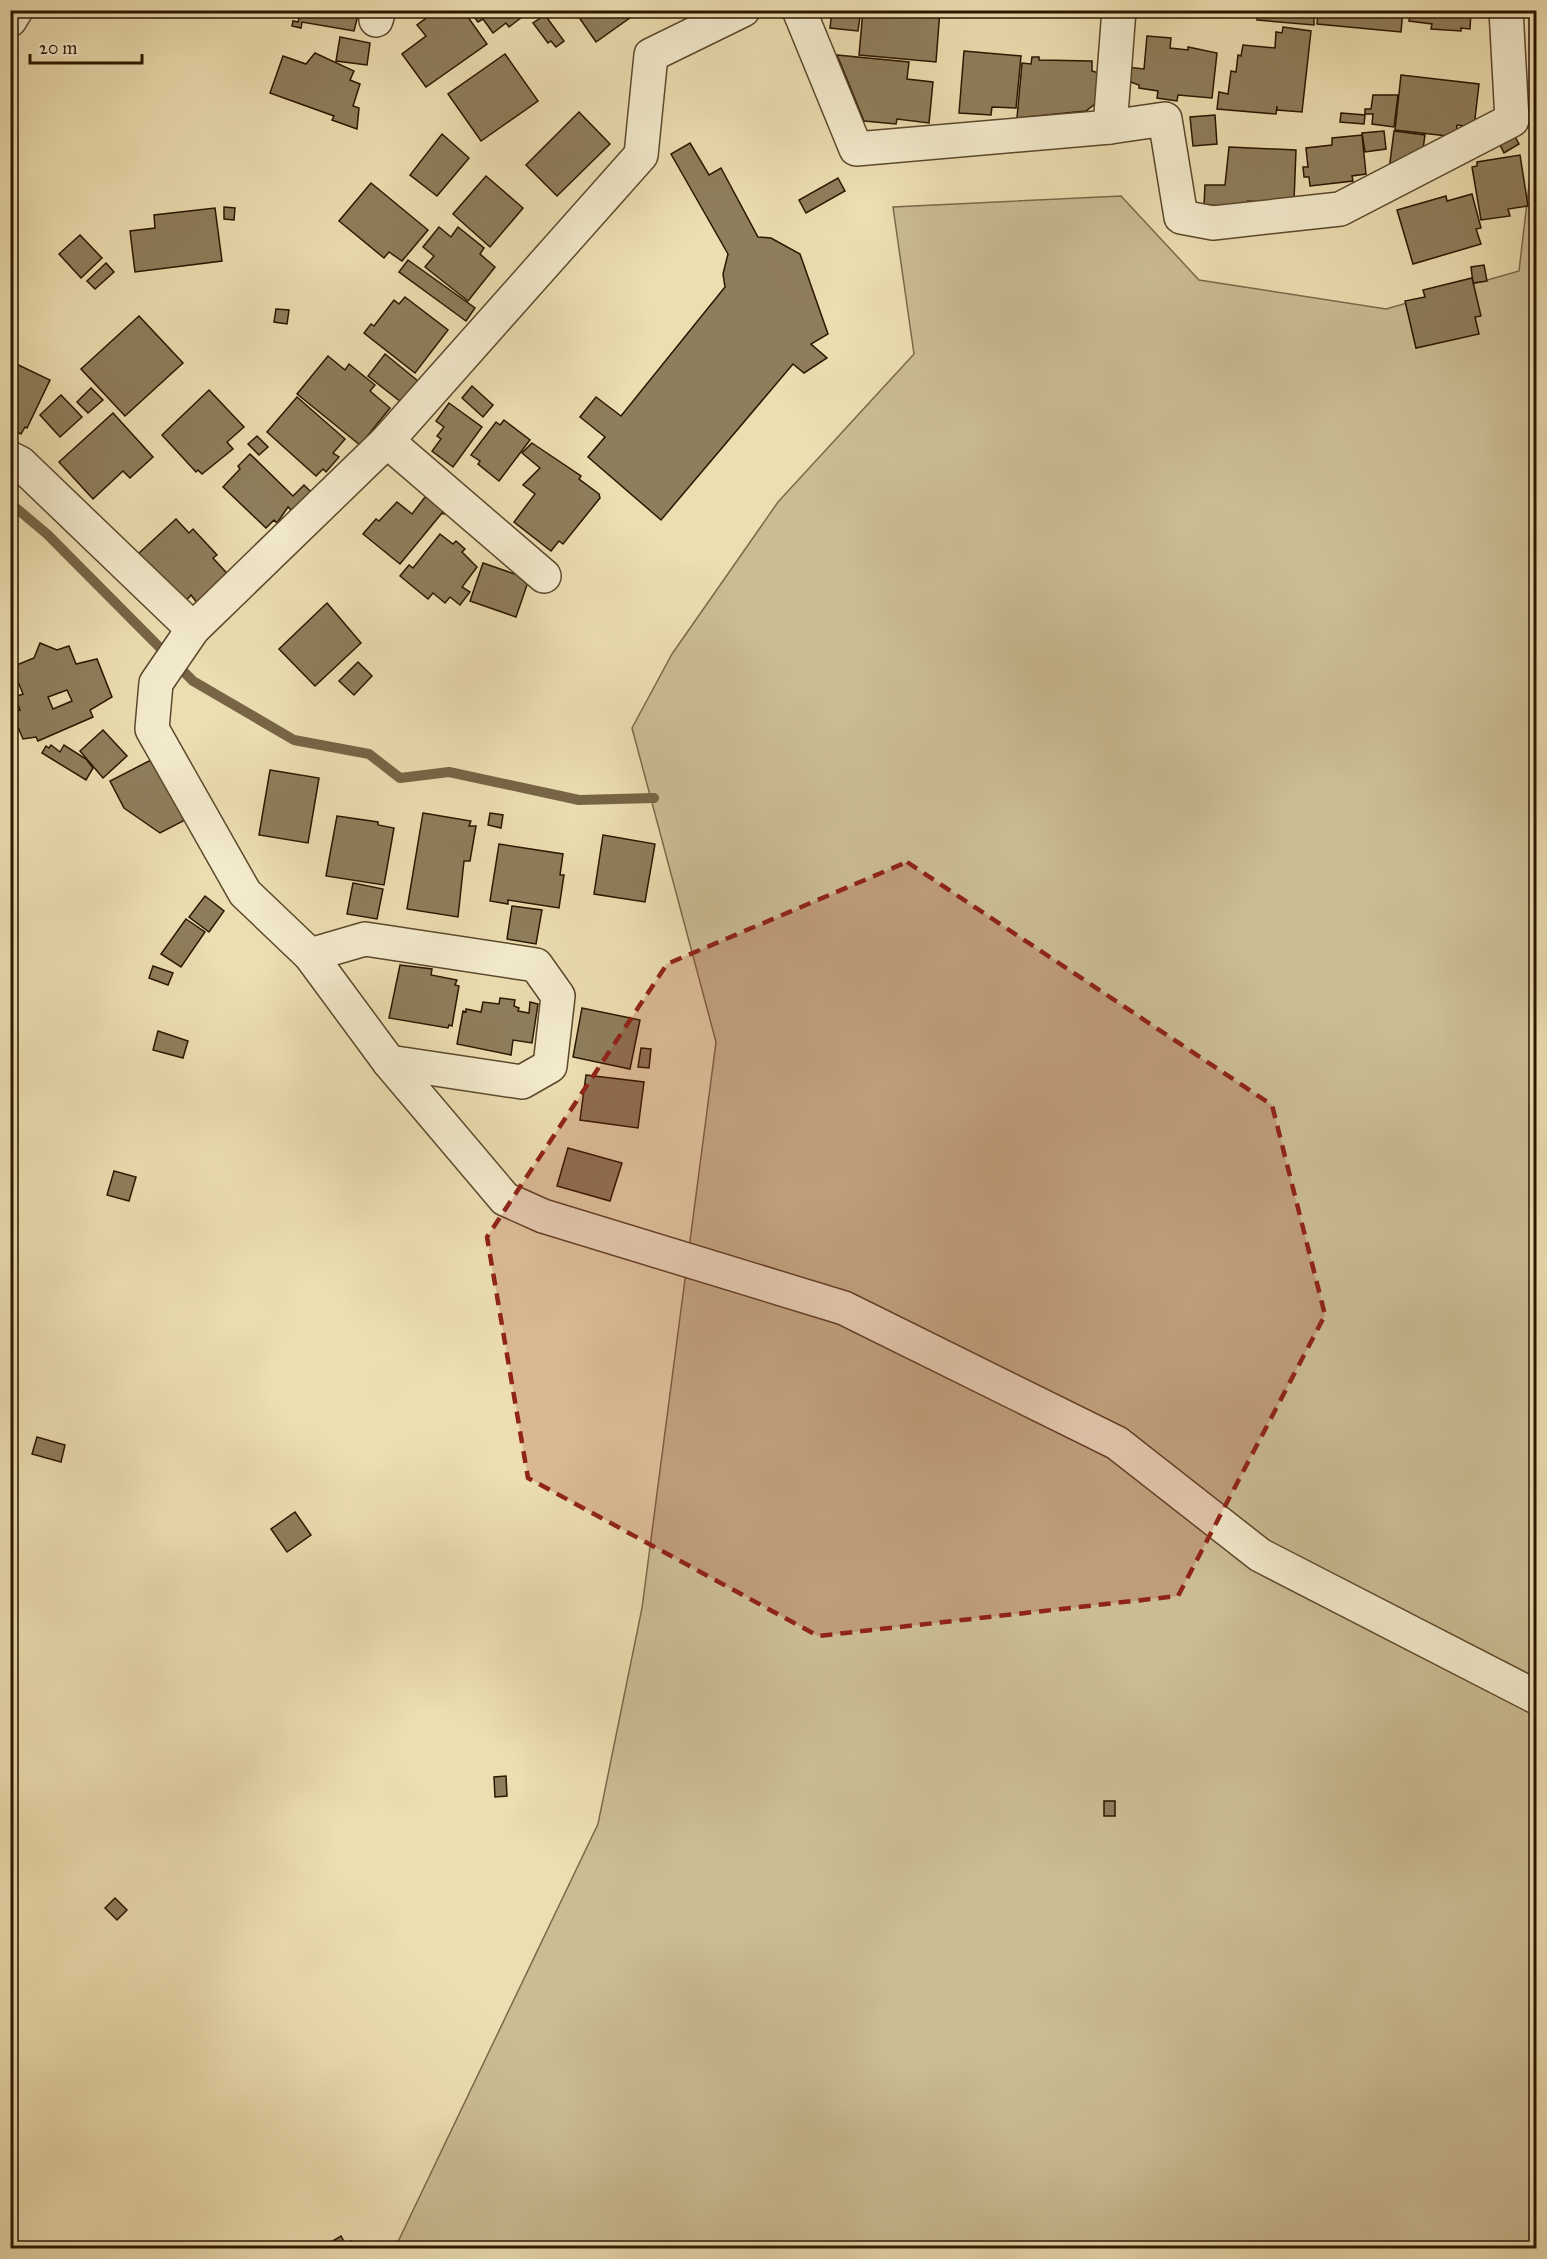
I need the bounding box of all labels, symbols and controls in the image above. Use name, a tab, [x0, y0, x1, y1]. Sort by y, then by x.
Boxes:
scale bar	[30, 27, 142, 65]
text: 20 m	[39, 37, 77, 59]

